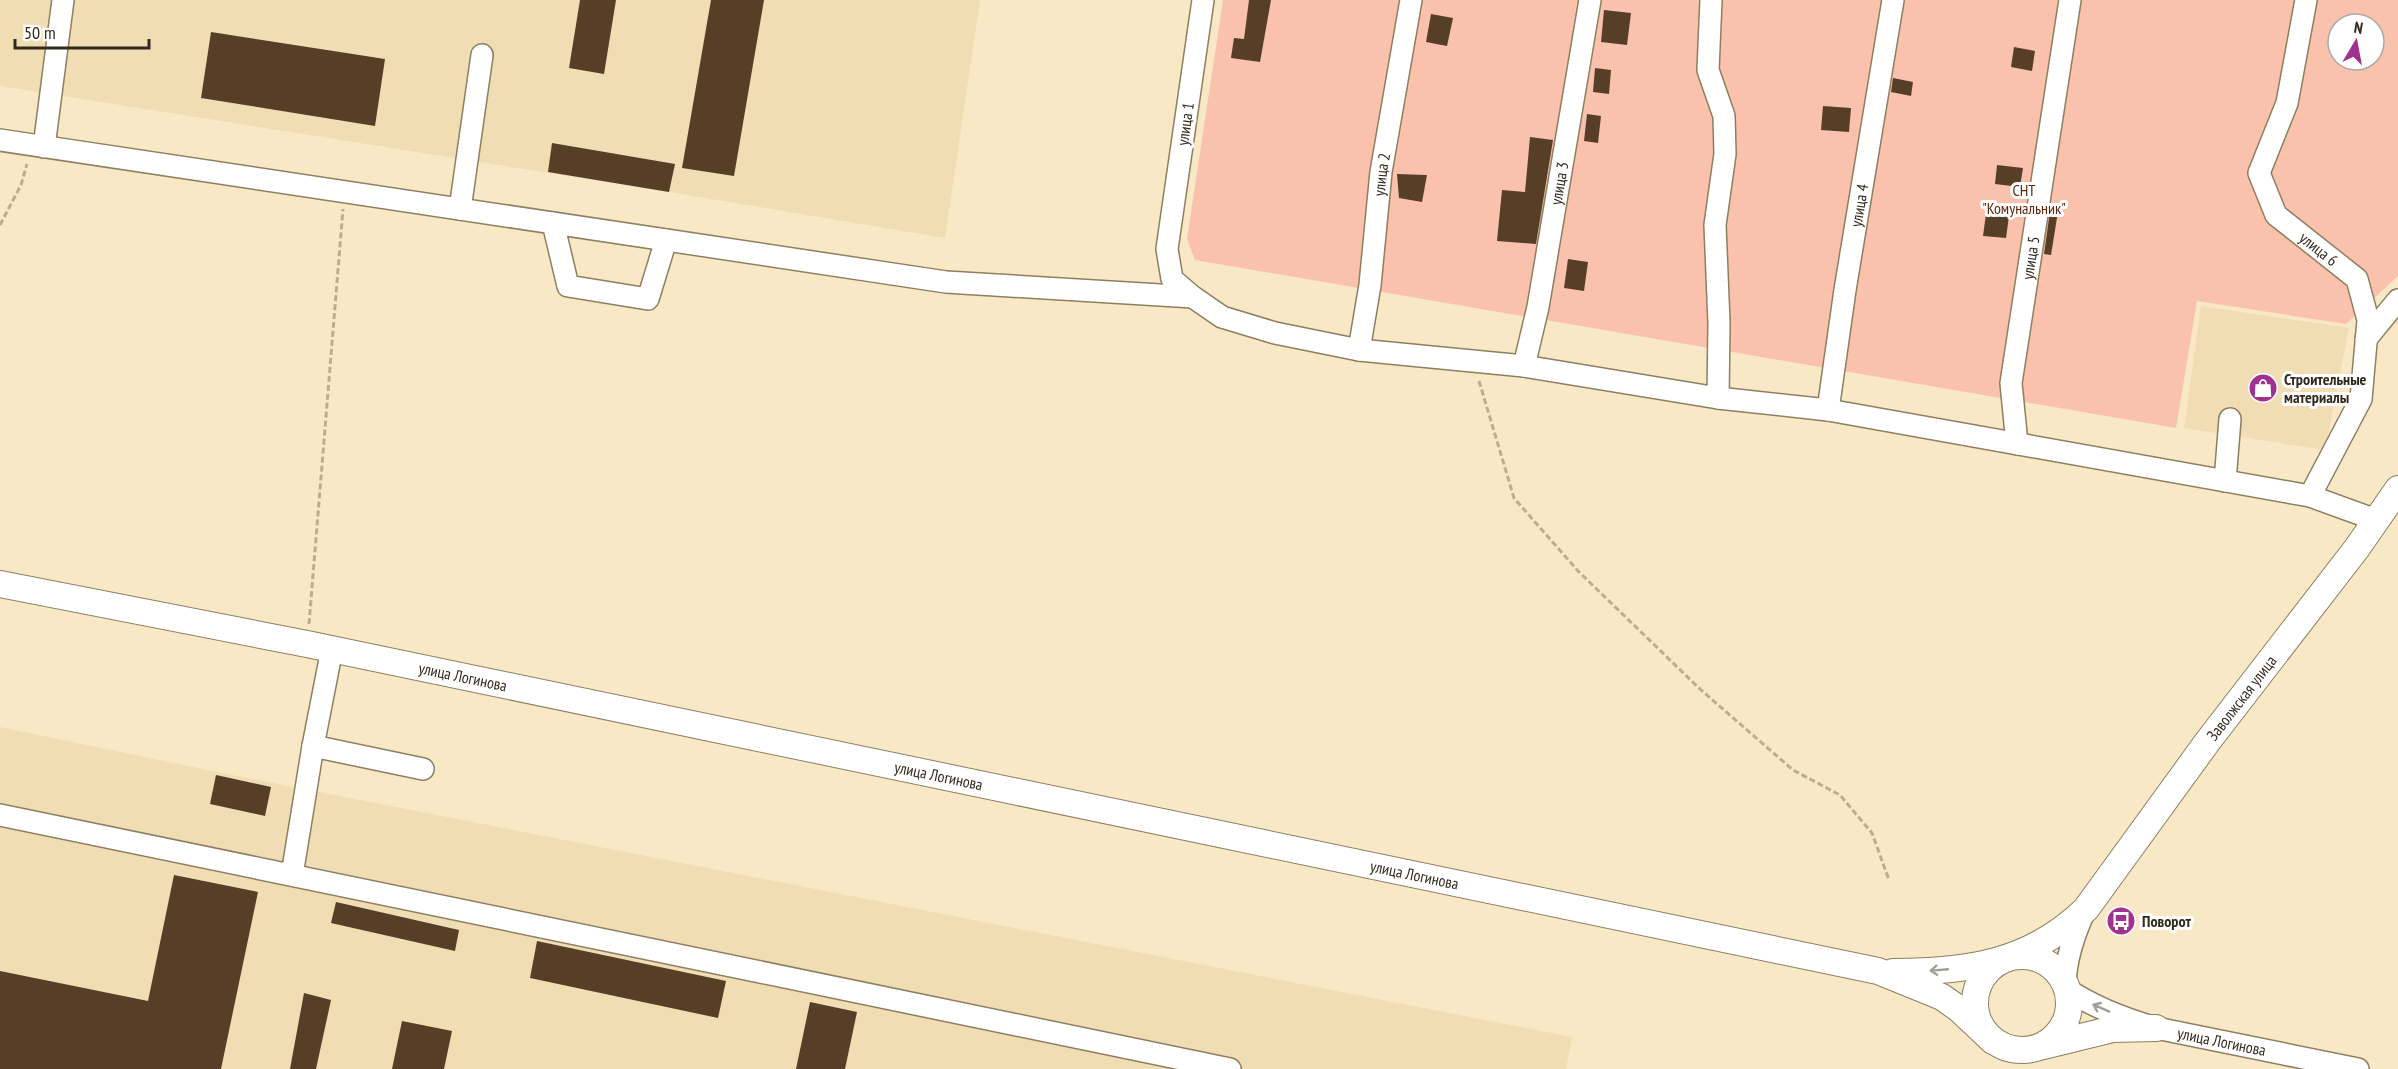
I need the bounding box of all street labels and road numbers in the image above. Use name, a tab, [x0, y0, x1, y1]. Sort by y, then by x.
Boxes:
street label: улица 1	[1172, 101, 1198, 147]
street label: улица 2	[1369, 151, 1394, 197]
street label: улица 3	[1545, 160, 1572, 206]
street label: улица 4	[1846, 182, 1872, 228]
street label: улица 6	[2296, 228, 2342, 270]
street label: улица 5	[2017, 235, 2043, 281]
street label: Заволжская улица	[2202, 651, 2280, 745]
street label: улица Логинова	[417, 658, 509, 695]
street label: улица Логинова	[893, 757, 985, 794]
street label: улица Логинова	[1368, 856, 1460, 893]
street label: улица Логинова	[2176, 1023, 2268, 1060]

